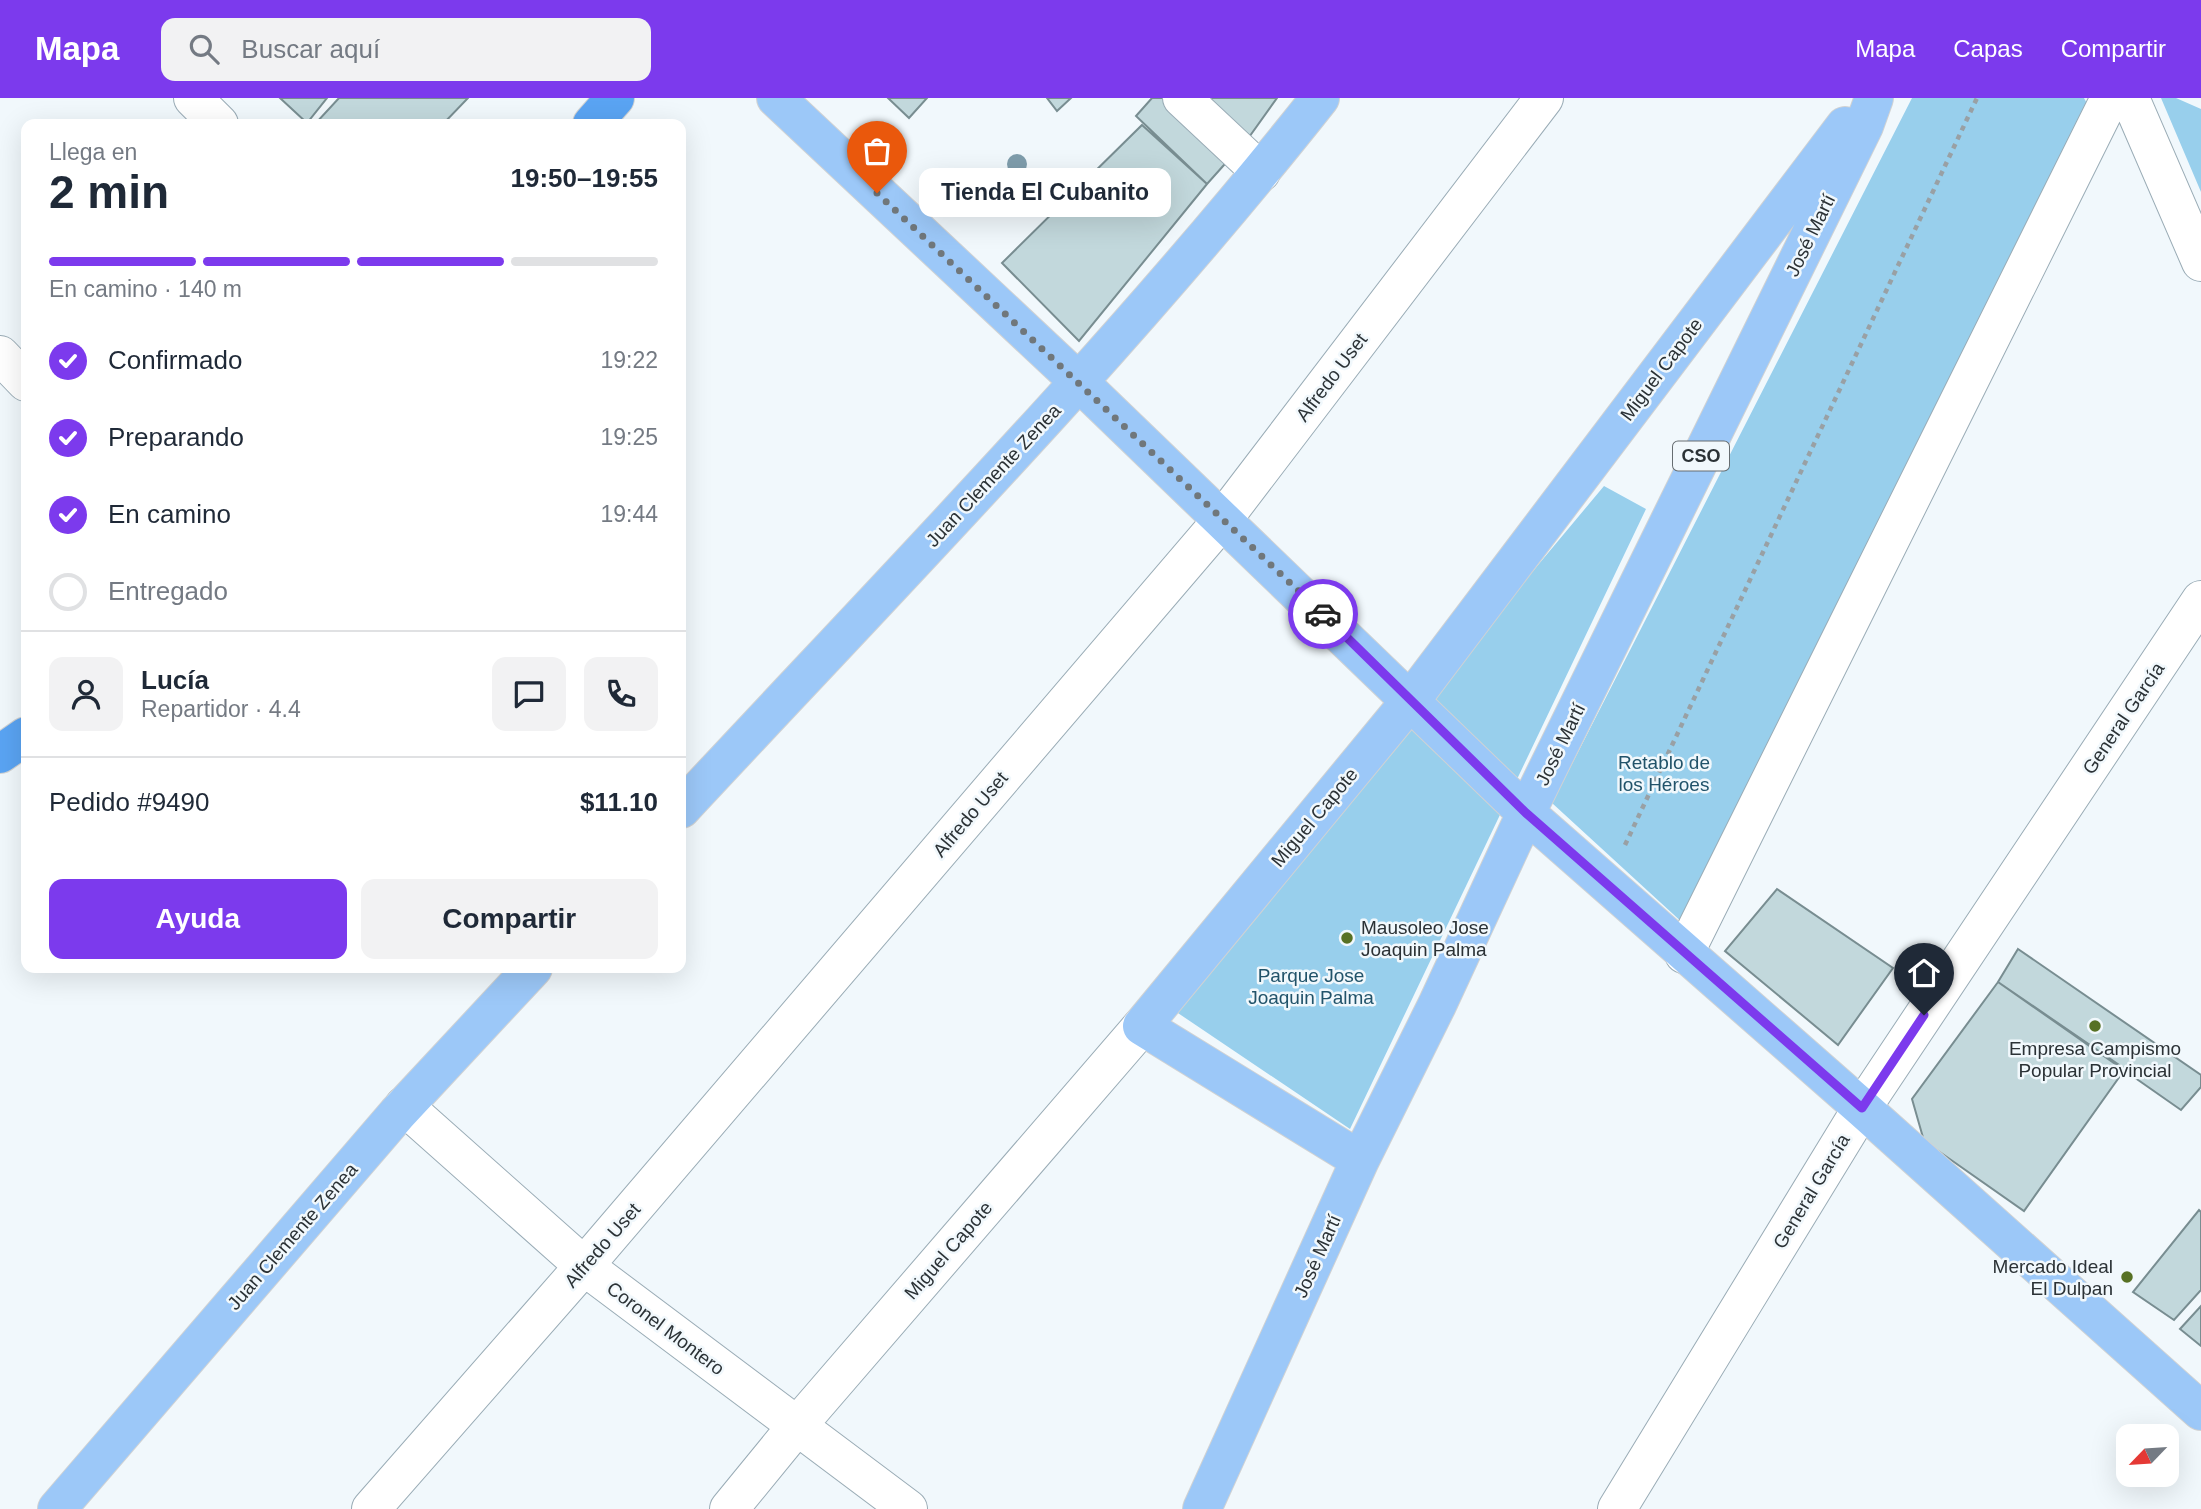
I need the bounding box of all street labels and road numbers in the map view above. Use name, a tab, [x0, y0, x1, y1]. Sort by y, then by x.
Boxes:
street label: José Martí	[1782, 190, 1840, 280]
street label: Miguel Capote	[1616, 314, 1707, 425]
street label: Alfredo Uset	[1292, 329, 1372, 425]
street label: Juan Clemente Zenea	[922, 400, 1065, 551]
road number: CSO	[1673, 442, 1729, 470]
street label: General García	[2078, 658, 2169, 778]
street label: José Martí	[1532, 699, 1590, 789]
street label: Miguel Capote	[1267, 764, 1362, 871]
street label: Alfredo Uset	[929, 767, 1012, 861]
street label: General García	[1769, 1130, 1854, 1252]
street label: Juan Clemente Zenea	[223, 1159, 362, 1314]
street label: Miguel Capote	[900, 1197, 996, 1303]
street label: Alfredo Uset	[560, 1198, 645, 1292]
street label: José Martí	[1290, 1211, 1345, 1301]
street label: Coronel Montero	[603, 1277, 729, 1379]

